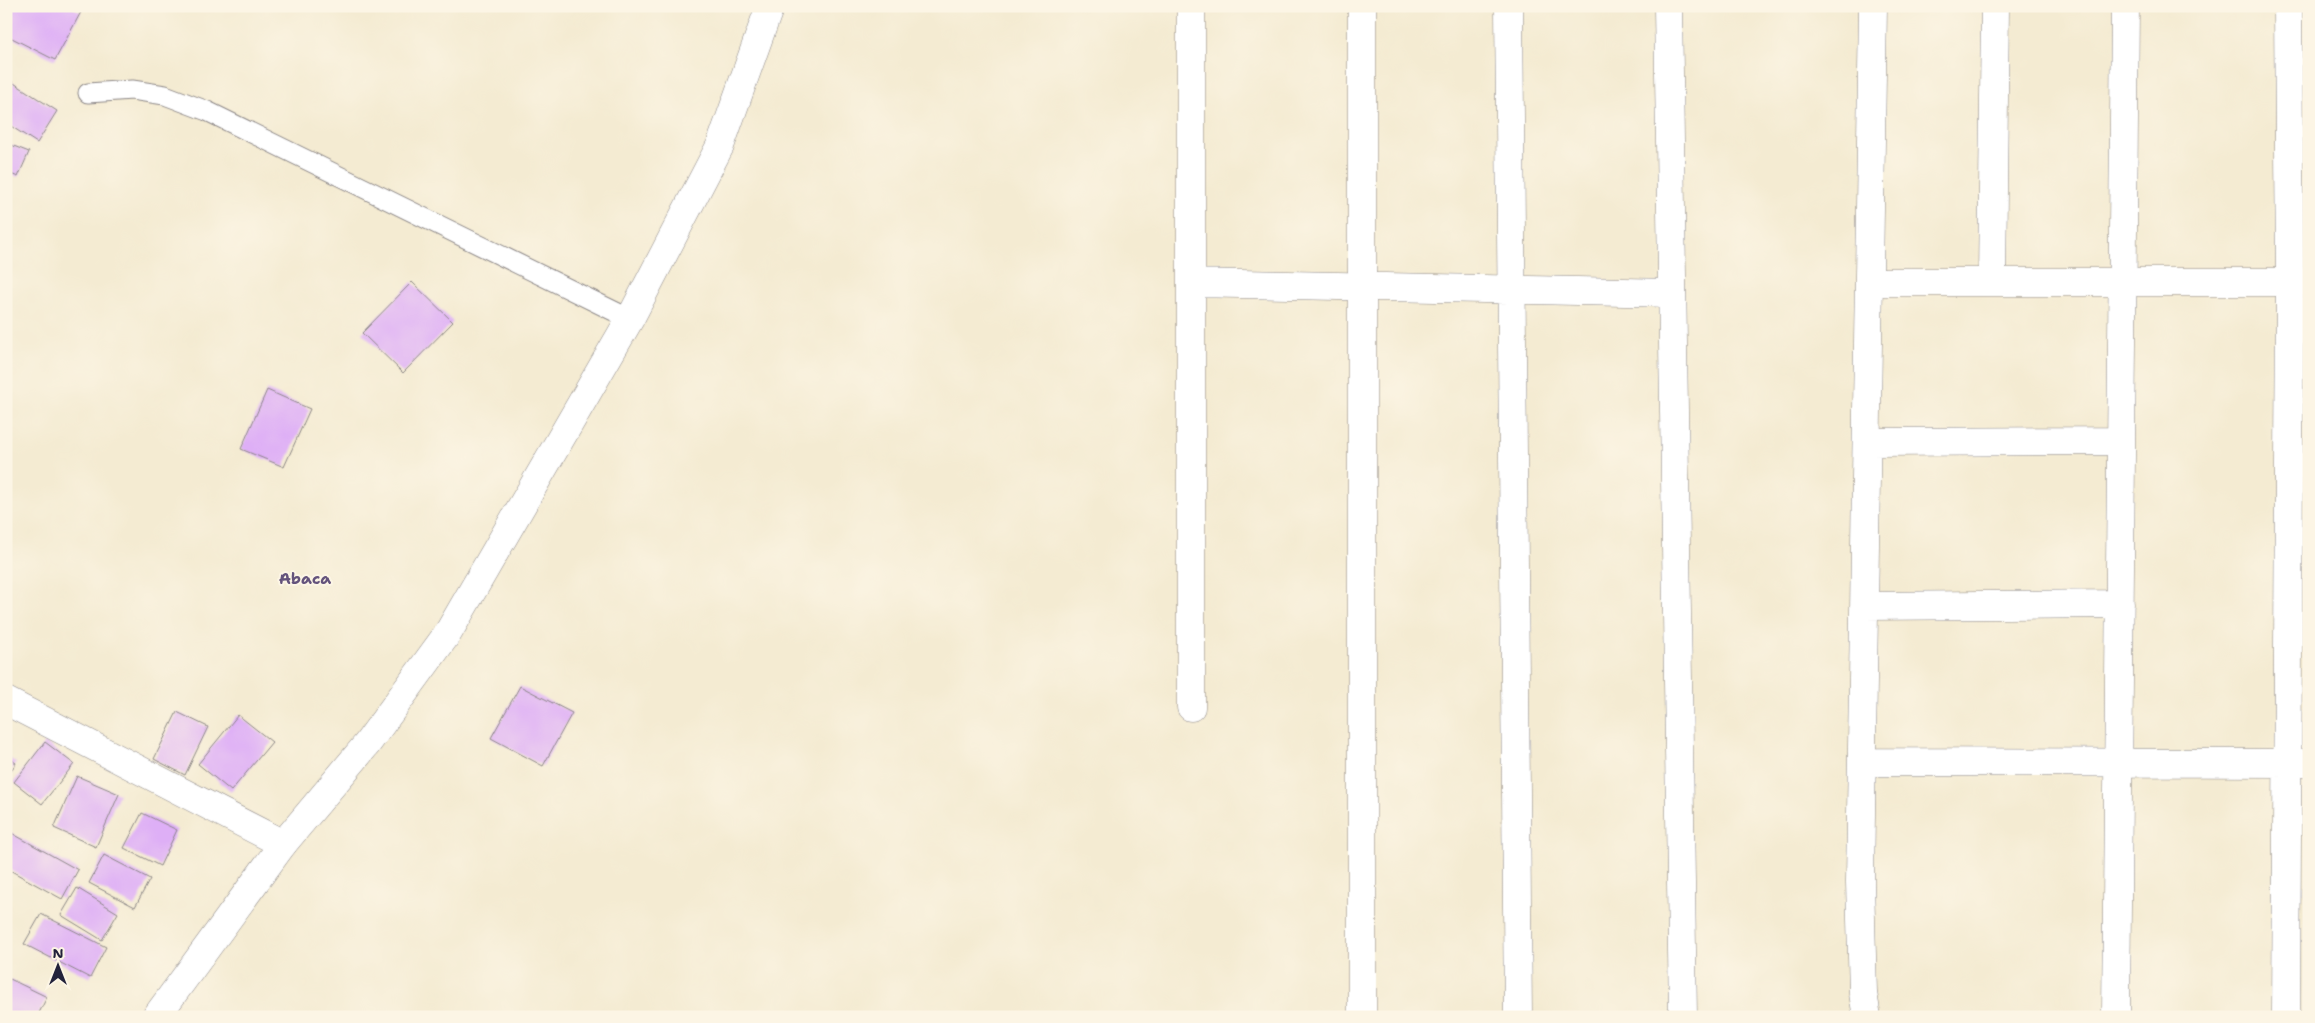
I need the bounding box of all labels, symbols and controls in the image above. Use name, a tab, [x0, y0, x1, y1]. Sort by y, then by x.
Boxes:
district label: Abaca	[279, 568, 331, 589]
north arrow	[32, 940, 82, 990]
text: N	[52, 944, 64, 962]

